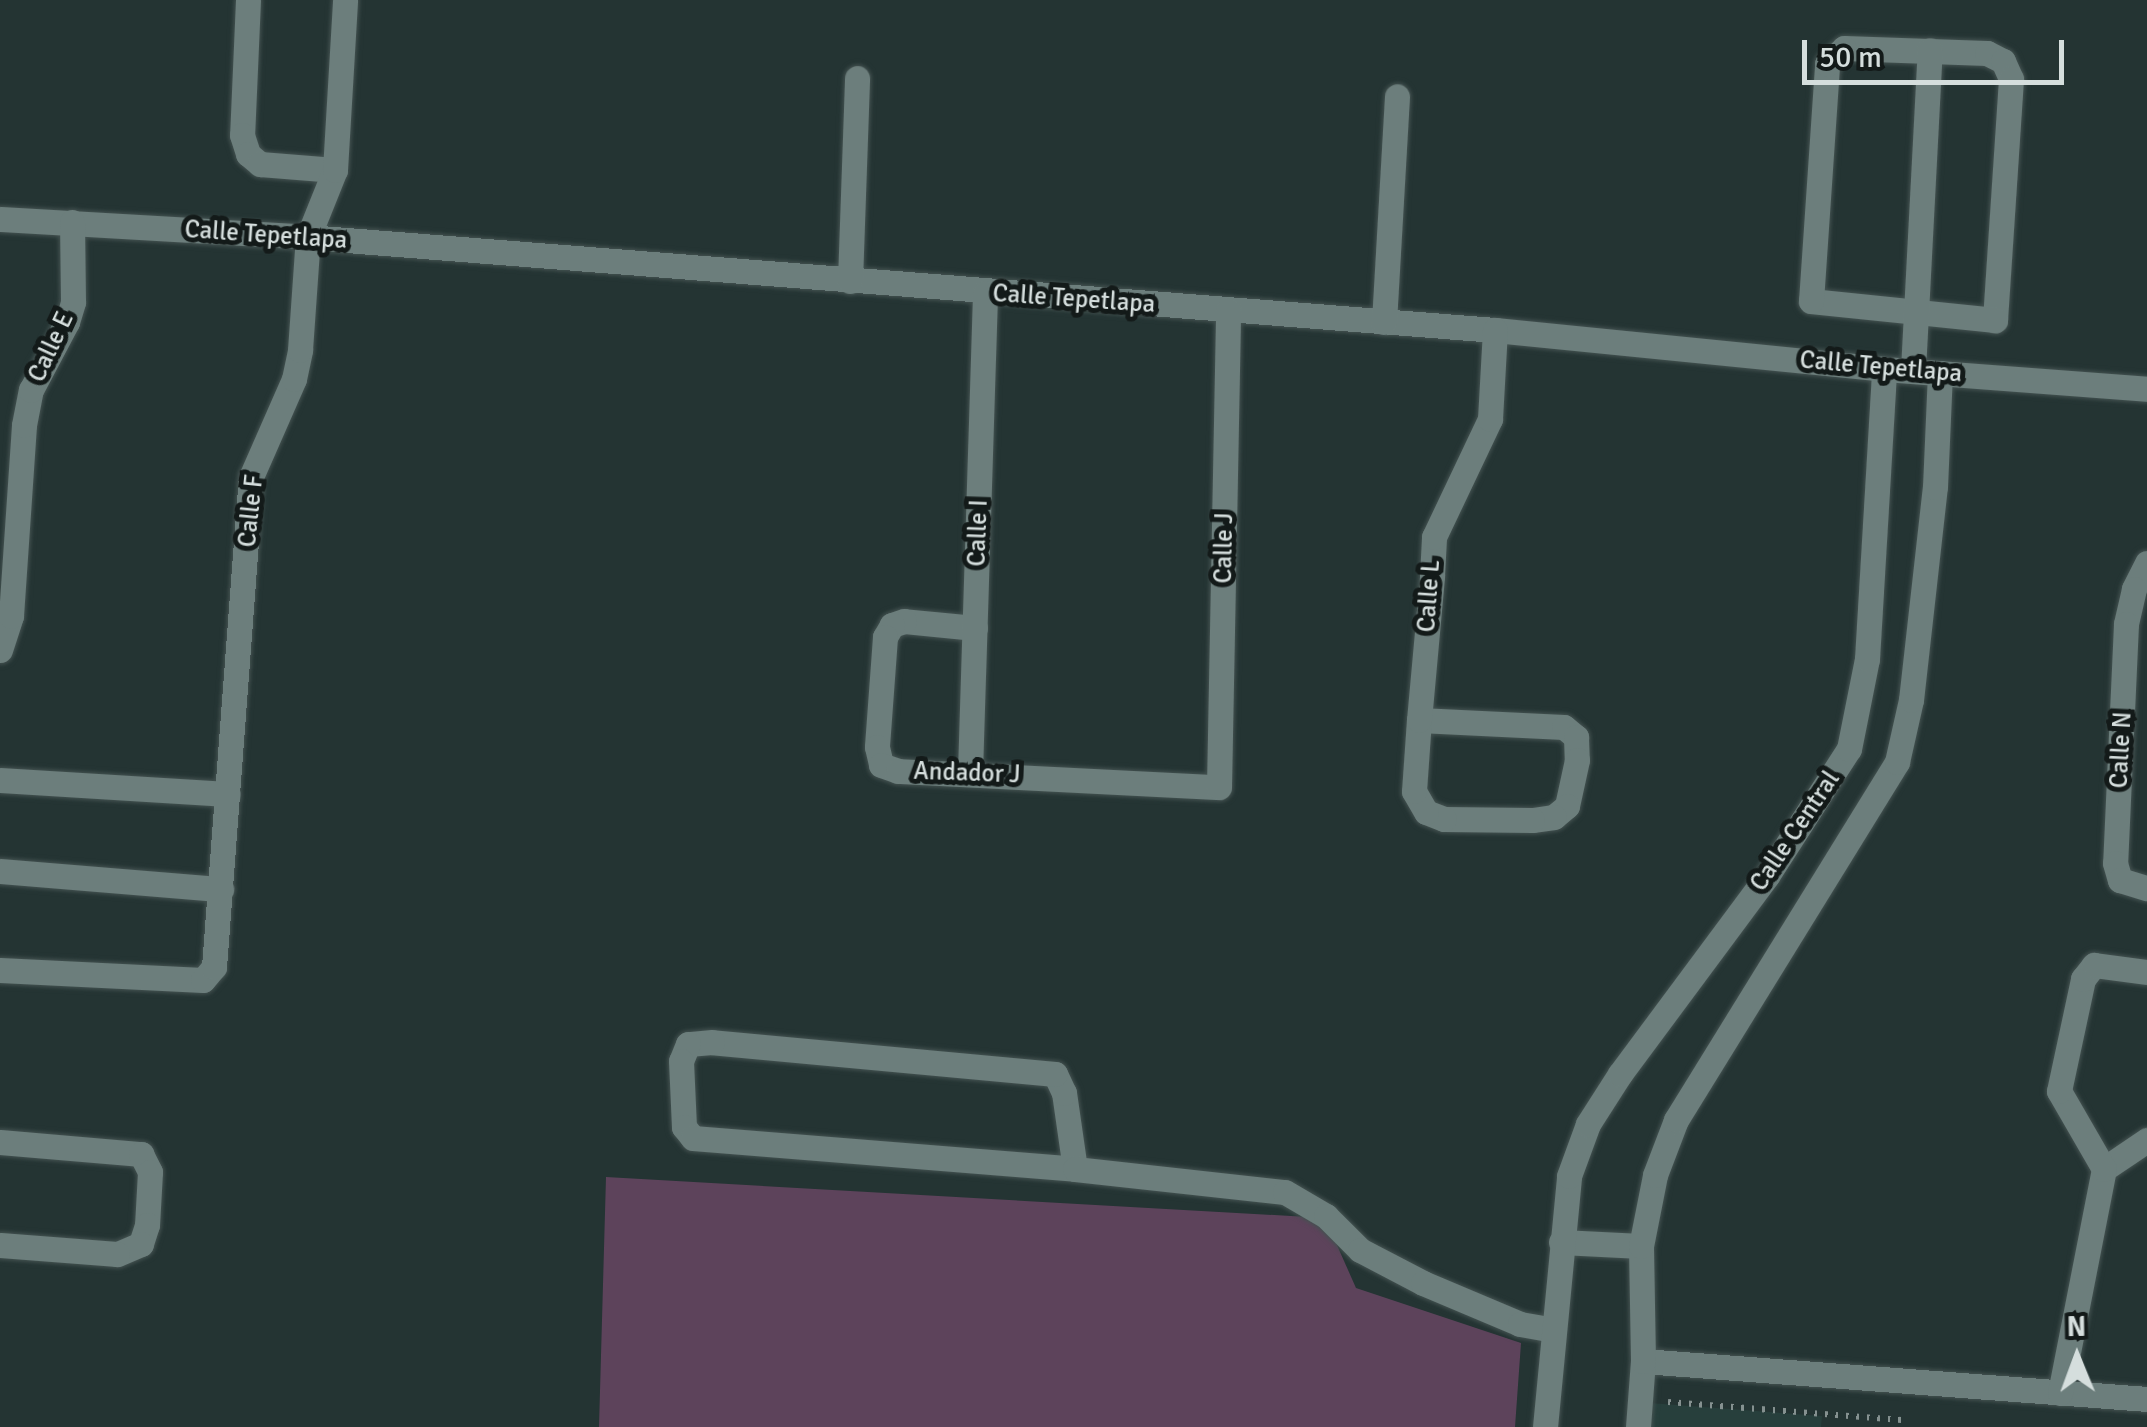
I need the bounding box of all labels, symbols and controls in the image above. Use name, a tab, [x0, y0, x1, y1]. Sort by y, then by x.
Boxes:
scale bar	[1807, 20, 2070, 82]
text: 50 m	[1819, 39, 1882, 76]
street label: Calle Tepetlapa	[184, 214, 348, 256]
street label: Calle Tepetlapa	[992, 278, 1156, 320]
street label: Calle E	[22, 307, 80, 387]
street label: Calle Tepetlapa	[1799, 345, 1963, 389]
street label: Calle F	[232, 473, 270, 549]
street label: Calle I	[962, 499, 994, 567]
street label: Calle J	[1208, 512, 1240, 584]
street label: Calle L	[1412, 559, 1446, 633]
street label: Calle N	[2104, 711, 2138, 789]
street label: Andador J	[913, 756, 1021, 790]
street label: Calle Central	[1744, 765, 1846, 897]
north arrow	[2027, 1307, 2127, 1407]
text: N	[2066, 1310, 2087, 1344]

